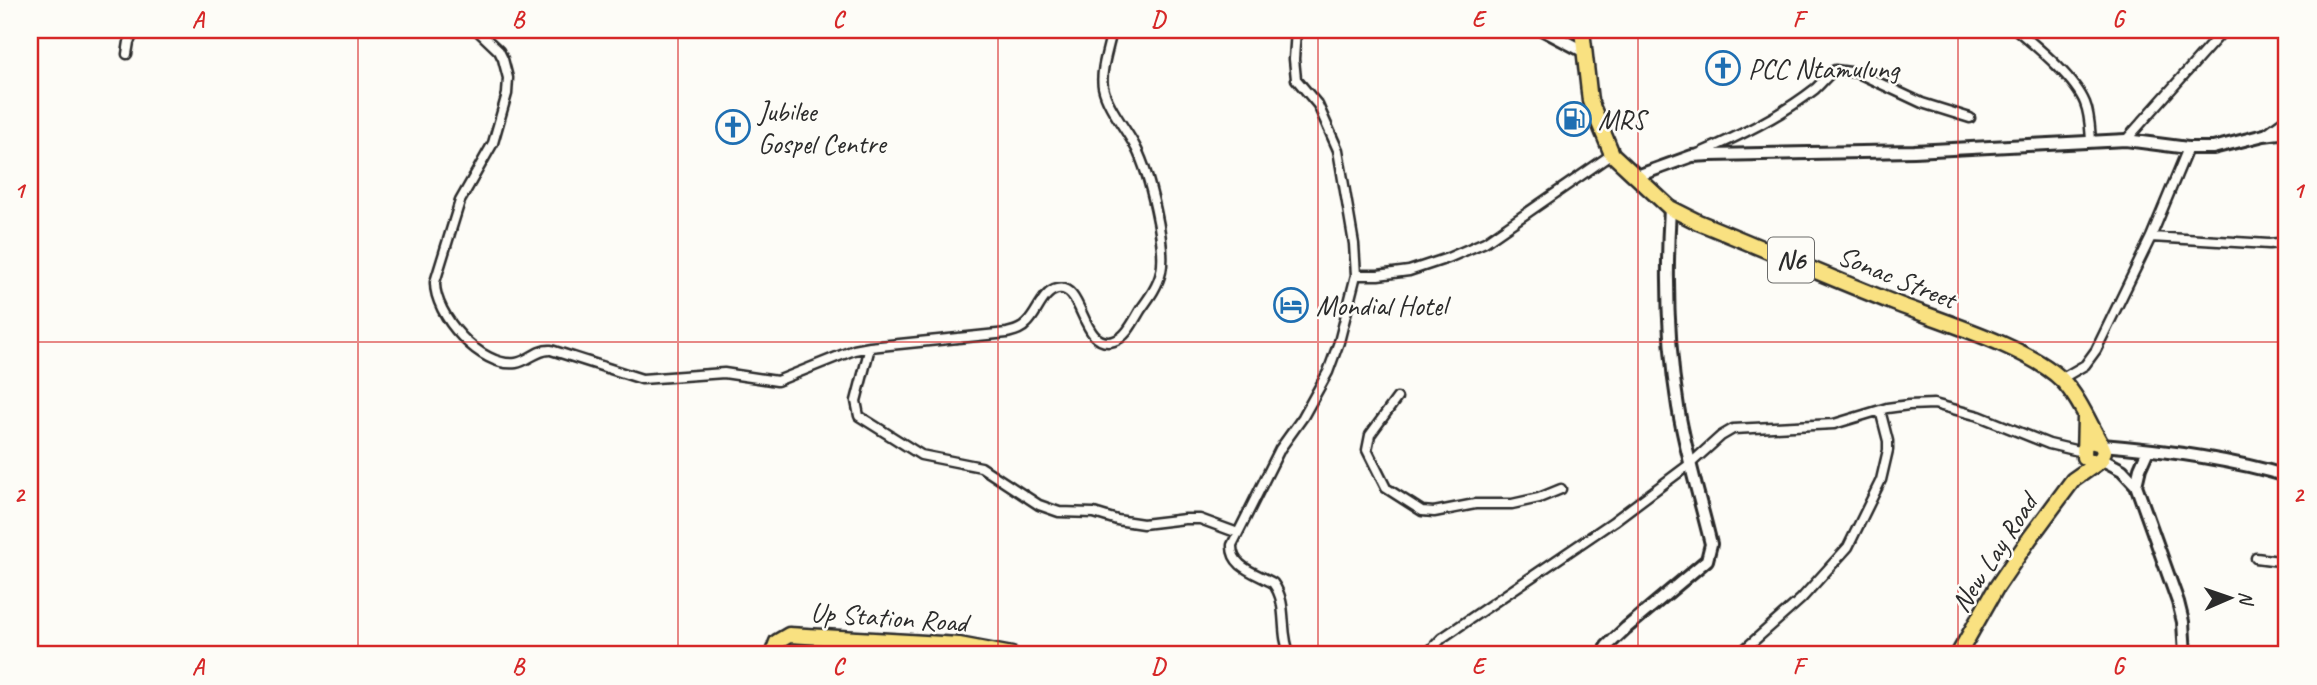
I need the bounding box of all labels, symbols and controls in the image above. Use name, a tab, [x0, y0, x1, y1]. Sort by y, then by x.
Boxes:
text: A	[192, 5, 206, 34]
text: B	[512, 5, 526, 34]
text: C	[833, 5, 847, 34]
text: D	[1151, 5, 1167, 34]
text: E	[1472, 5, 1488, 34]
text: F	[1793, 5, 1809, 34]
text: G	[2112, 5, 2127, 34]
church icon: PCC Ntamulung	[1704, 49, 1742, 87]
place label: PCC Ntamulung	[1748, 51, 1901, 86]
place label: Jubilee Gospel Centre	[756, 94, 888, 161]
fuel station icon: MRS	[1555, 100, 1593, 138]
place label: MRS	[1598, 102, 1650, 137]
church icon: Jubilee Gospel Centre	[714, 108, 752, 146]
text: 1	[14, 176, 27, 205]
text: 1	[2293, 176, 2306, 205]
road number: N6	[1768, 238, 1814, 282]
street label: Sonac Street	[1833, 238, 1964, 317]
hotel icon: Mondial Hotel	[1272, 286, 1310, 324]
place label: Mondial Hotel	[1316, 288, 1452, 323]
text: 2	[14, 480, 27, 509]
text: 2	[2293, 480, 2306, 509]
street label: New Lay Road	[1943, 484, 2047, 619]
north arrow	[2194, 562, 2264, 632]
text: N	[2234, 591, 2258, 607]
street label: Up Station Road	[810, 594, 972, 640]
text: A	[192, 652, 206, 681]
text: B	[512, 652, 526, 681]
text: C	[833, 652, 847, 681]
text: D	[1151, 652, 1167, 681]
text: E	[1472, 652, 1488, 681]
text: F	[1793, 652, 1809, 681]
text: G	[2112, 652, 2127, 681]

